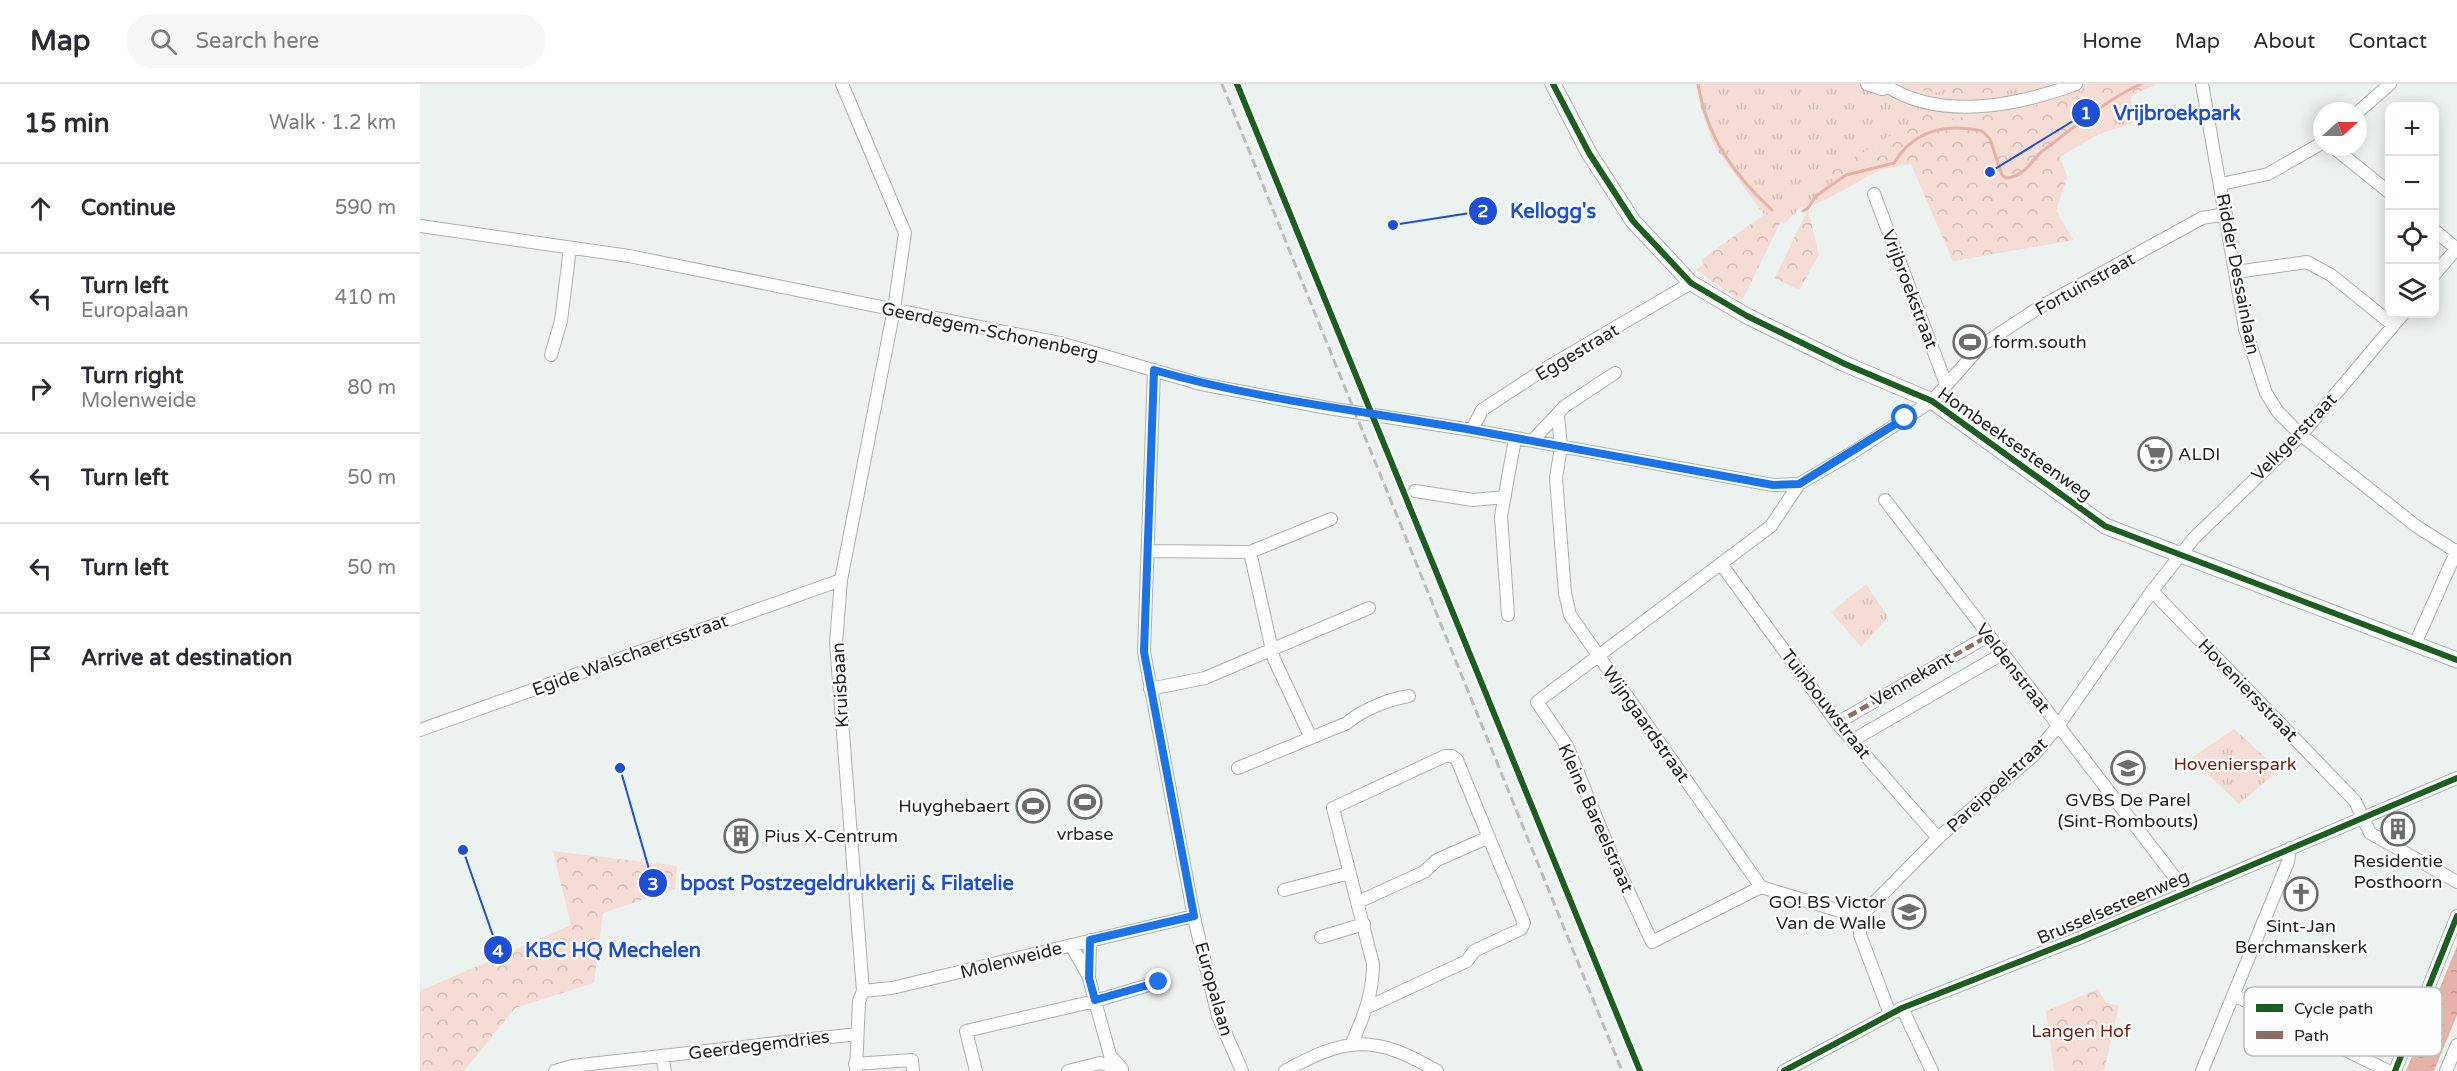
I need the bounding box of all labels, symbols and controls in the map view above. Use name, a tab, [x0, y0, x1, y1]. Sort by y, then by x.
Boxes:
search box	[126, 14, 546, 68]
text: Map	[30, 24, 90, 58]
icon: search	[147, 25, 180, 58]
text: Search here	[195, 28, 319, 54]
text: Home	[2082, 29, 2142, 54]
text: Map	[2175, 29, 2220, 54]
text: About	[2253, 29, 2315, 54]
text: Contact	[2348, 29, 2427, 54]
callout: Vrijbroekpark	[2071, 94, 2252, 132]
text: 1	[2080, 102, 2092, 124]
text: Vrijbroekpark	[2113, 102, 2241, 126]
north arrow	[2313, 102, 2367, 156]
map controls	[2385, 102, 2439, 318]
button: +	[2385, 102, 2439, 156]
text: 15 min	[24, 108, 110, 139]
text: Walk · 1.2 km	[269, 111, 396, 135]
button: −	[2385, 156, 2439, 210]
icon: ahead	[24, 192, 57, 225]
callout: Kellogg's	[1468, 192, 1608, 230]
street label: Ridder Dessainlaan	[2212, 192, 2264, 356]
text: Continue	[81, 195, 176, 221]
text: 590 m	[335, 196, 396, 220]
text: 2	[1477, 200, 1489, 222]
text: Kellogg's	[1510, 200, 1596, 224]
button: locate	[2385, 210, 2439, 264]
street label: Vrijbroekstraat	[1877, 226, 1943, 352]
street label: Fortuinstraat	[2031, 248, 2139, 320]
button: layers	[2385, 264, 2439, 318]
text: Turn left	[81, 273, 169, 299]
icon: left	[24, 282, 57, 315]
text: 410 m	[335, 286, 396, 310]
street label: Geerdegem-Schonenberg	[879, 297, 1101, 365]
text: Europalaan	[81, 299, 189, 323]
street label: Eggestraat	[1531, 318, 1623, 385]
sports icon: form.south	[1952, 324, 1988, 360]
place label: form.south	[1993, 331, 2087, 353]
text: Turn right	[81, 363, 183, 389]
icon: right	[24, 372, 57, 405]
text: 80 m	[347, 376, 396, 400]
street label: Hombeeksesteenweg	[1934, 382, 2096, 506]
street label: Velkgerstraat	[2247, 388, 2341, 485]
text: Molenweide	[81, 389, 196, 413]
route start	[1891, 404, 1917, 430]
supermarket icon: ALDI	[2137, 436, 2173, 472]
place label: ALDI	[2178, 443, 2220, 465]
icon: left	[24, 462, 57, 495]
text: Turn left	[81, 465, 169, 491]
text: 50 m	[347, 466, 396, 490]
icon: left	[24, 552, 57, 585]
text: Turn left	[81, 555, 169, 581]
text: 50 m	[347, 556, 396, 580]
street label: Egide Walschaertsstraat	[529, 609, 731, 701]
street label: Veldenstraat	[1971, 619, 2055, 717]
street label: Hoveniersstraat	[2193, 634, 2303, 746]
icon: arrive	[24, 642, 57, 675]
street label: Kruisbaan	[827, 642, 853, 728]
text: Arrive at destination	[81, 645, 292, 671]
street label: Tuinbouwstraat	[1776, 645, 1876, 763]
street label: Vennekant	[1867, 647, 1957, 711]
street label: Wijngaardstraat	[1598, 662, 1694, 786]
street label: Pareipoelstraat	[1942, 733, 2052, 837]
street label: Kleine Bareelstraat	[1553, 740, 1639, 896]
school or university icon: GVBS De Parel (Sint-Rombouts)	[2110, 750, 2146, 786]
park label: Hovenierspark	[2173, 753, 2297, 775]
sports icon: vrbase	[1067, 784, 1103, 820]
sports icon: Huyghebaert	[1015, 788, 1051, 824]
place label: GVBS De Parel (Sint-Rombouts)	[2058, 789, 2198, 832]
place label: Huyghebaert	[898, 795, 1010, 817]
building icon: Residentie Posthoorn	[2380, 811, 2416, 847]
building icon: Pius X-Centrum	[723, 818, 759, 854]
place label: vrbase	[1057, 823, 1113, 845]
place label: Pius X-Centrum	[764, 825, 898, 847]
place label: Residentie Posthoorn	[2353, 850, 2443, 893]
callout: bpost Postzegeldrukkerij & Filatelie	[638, 864, 1026, 902]
street label: Brusselsesteenweg	[2034, 865, 2192, 949]
text: bpost Postzegeldrukkerij & Filatelie	[680, 872, 1014, 896]
text: 3	[647, 873, 659, 895]
church icon: Sint-Jan Berchmanskerk	[2283, 876, 2319, 912]
place label: GO! BS Victor Van de Walle	[1769, 891, 1886, 934]
school or university icon: GO! BS Victor Van de Walle	[1891, 894, 1927, 930]
place label: Sint-Jan Berchmanskerk	[2235, 915, 2367, 958]
callout: KBC HQ Mechelen	[483, 931, 713, 969]
street label: Molenweide	[958, 937, 1064, 983]
text: KBC HQ Mechelen	[525, 939, 701, 963]
street label: Europalaan	[1190, 939, 1238, 1039]
text: 4	[492, 940, 504, 962]
route end	[1145, 968, 1171, 994]
legend	[2244, 987, 2442, 1056]
text: Cycle path	[2294, 999, 2373, 1019]
park label: Langen Hof	[2031, 1020, 2131, 1042]
street label: Geerdegemdries	[687, 1025, 831, 1065]
text: Path	[2294, 1026, 2329, 1046]

